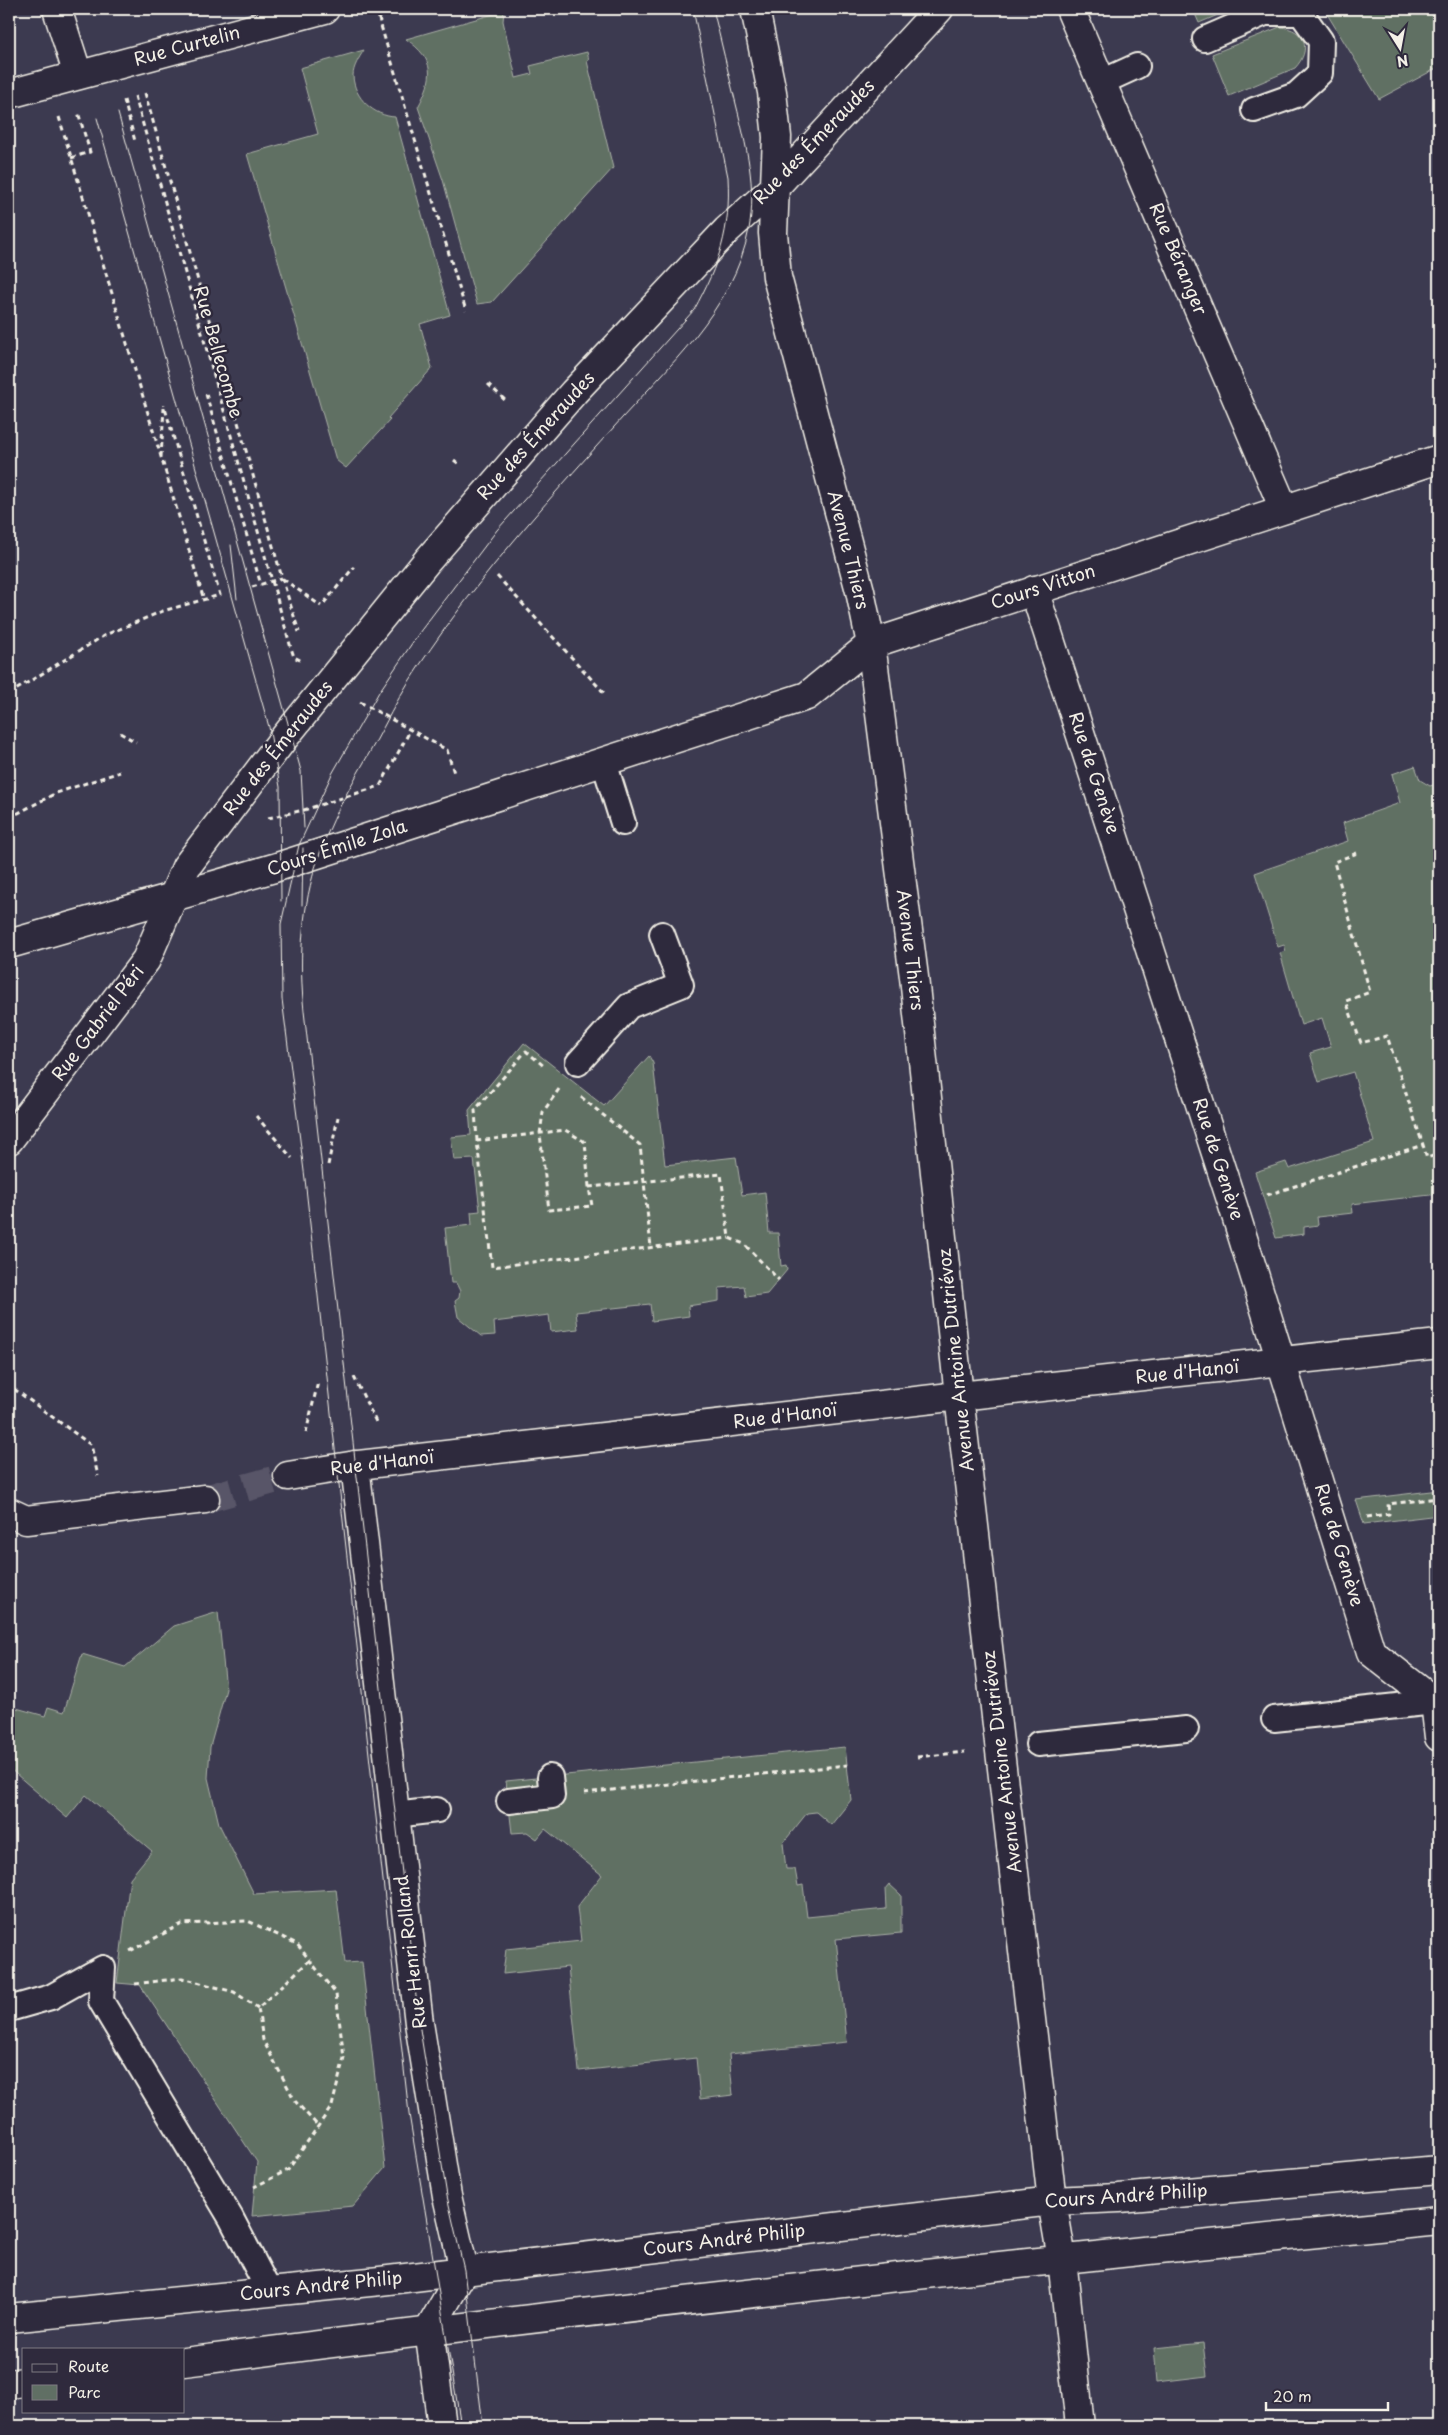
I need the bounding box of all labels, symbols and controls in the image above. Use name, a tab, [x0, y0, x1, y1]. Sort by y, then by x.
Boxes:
street label: Rue Curtelin	[131, 17, 243, 72]
north arrow	[1376, 22, 1426, 72]
text: N	[1395, 50, 1410, 73]
street label: Rue des Émeraudes	[746, 72, 880, 210]
street label: Rue Béranger	[1144, 198, 1215, 319]
street label: Rue Bellecombe	[188, 282, 251, 421]
street label: Rue des Émeraudes	[470, 365, 600, 505]
street label: Avenue Thiers	[822, 487, 877, 612]
street label: Cours Vitton	[987, 556, 1098, 615]
street label: Rue des Émeraudes	[215, 674, 338, 820]
street label: Rue de Genève	[1063, 708, 1128, 837]
street label: Cours Émile Zola	[263, 811, 411, 882]
street label: Avenue Thiers	[891, 888, 932, 1012]
street label: Rue Gabriel Péri	[44, 958, 149, 1086]
street label: Rue de Genève	[1187, 1094, 1252, 1223]
street label: Avenue Antoine Dutriévoz	[929, 1247, 980, 1473]
street label: Rue d'Hanoï	[1134, 1352, 1241, 1389]
street label: Rue d'Hanoï	[732, 1395, 839, 1434]
street label: Rue d'Hanoï	[329, 1442, 436, 1481]
street label: Rue de Genève	[1309, 1480, 1372, 1609]
street label: Avenue Antoine Dutriévoz	[973, 1649, 1028, 1875]
street label: Rue Henri Rolland	[387, 1874, 432, 2031]
street label: Cours André Philip	[1044, 2175, 1208, 2214]
street label: Cours André Philip	[641, 2215, 806, 2262]
street label: Cours André Philip	[238, 2263, 403, 2306]
legend	[22, 2348, 185, 2412]
text: Route	[68, 2354, 109, 2377]
text: Parc	[68, 2380, 101, 2403]
scale bar	[1266, 2380, 1388, 2412]
text: 20 m	[1273, 2384, 1312, 2407]

